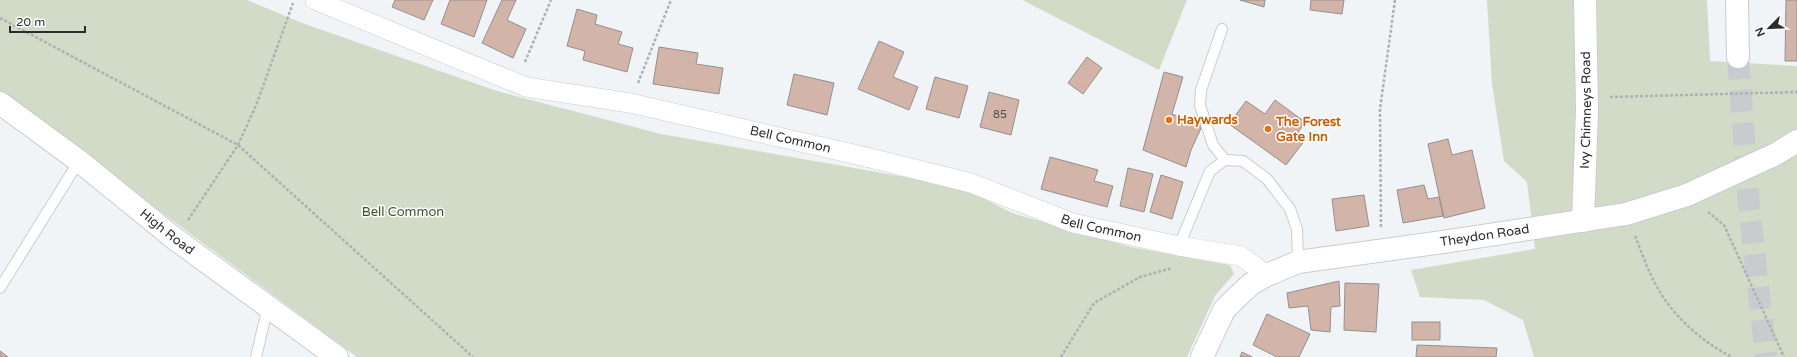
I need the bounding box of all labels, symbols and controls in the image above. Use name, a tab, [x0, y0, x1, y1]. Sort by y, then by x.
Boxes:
scale bar	[10, 8, 85, 34]
north arrow	[1749, 8, 1789, 48]
text: 20 m	[16, 15, 45, 29]
text: N	[1753, 25, 1768, 39]
street label: Ivy Chimneys Road	[1577, 51, 1595, 169]
house number: 85	[993, 108, 1007, 121]
place label: Haywards	[1177, 112, 1238, 128]
place label: The Forest Gate Inn	[1275, 114, 1341, 145]
marker: Haywards	[1164, 115, 1174, 125]
street label: Bell Common	[748, 123, 832, 157]
marker: The Forest Gate Inn	[1263, 124, 1273, 134]
park label: Bell Common	[362, 204, 444, 220]
street label: High Road	[136, 206, 197, 258]
street label: Bell Common	[1058, 211, 1143, 246]
street label: Theydon Road	[1439, 221, 1531, 250]

